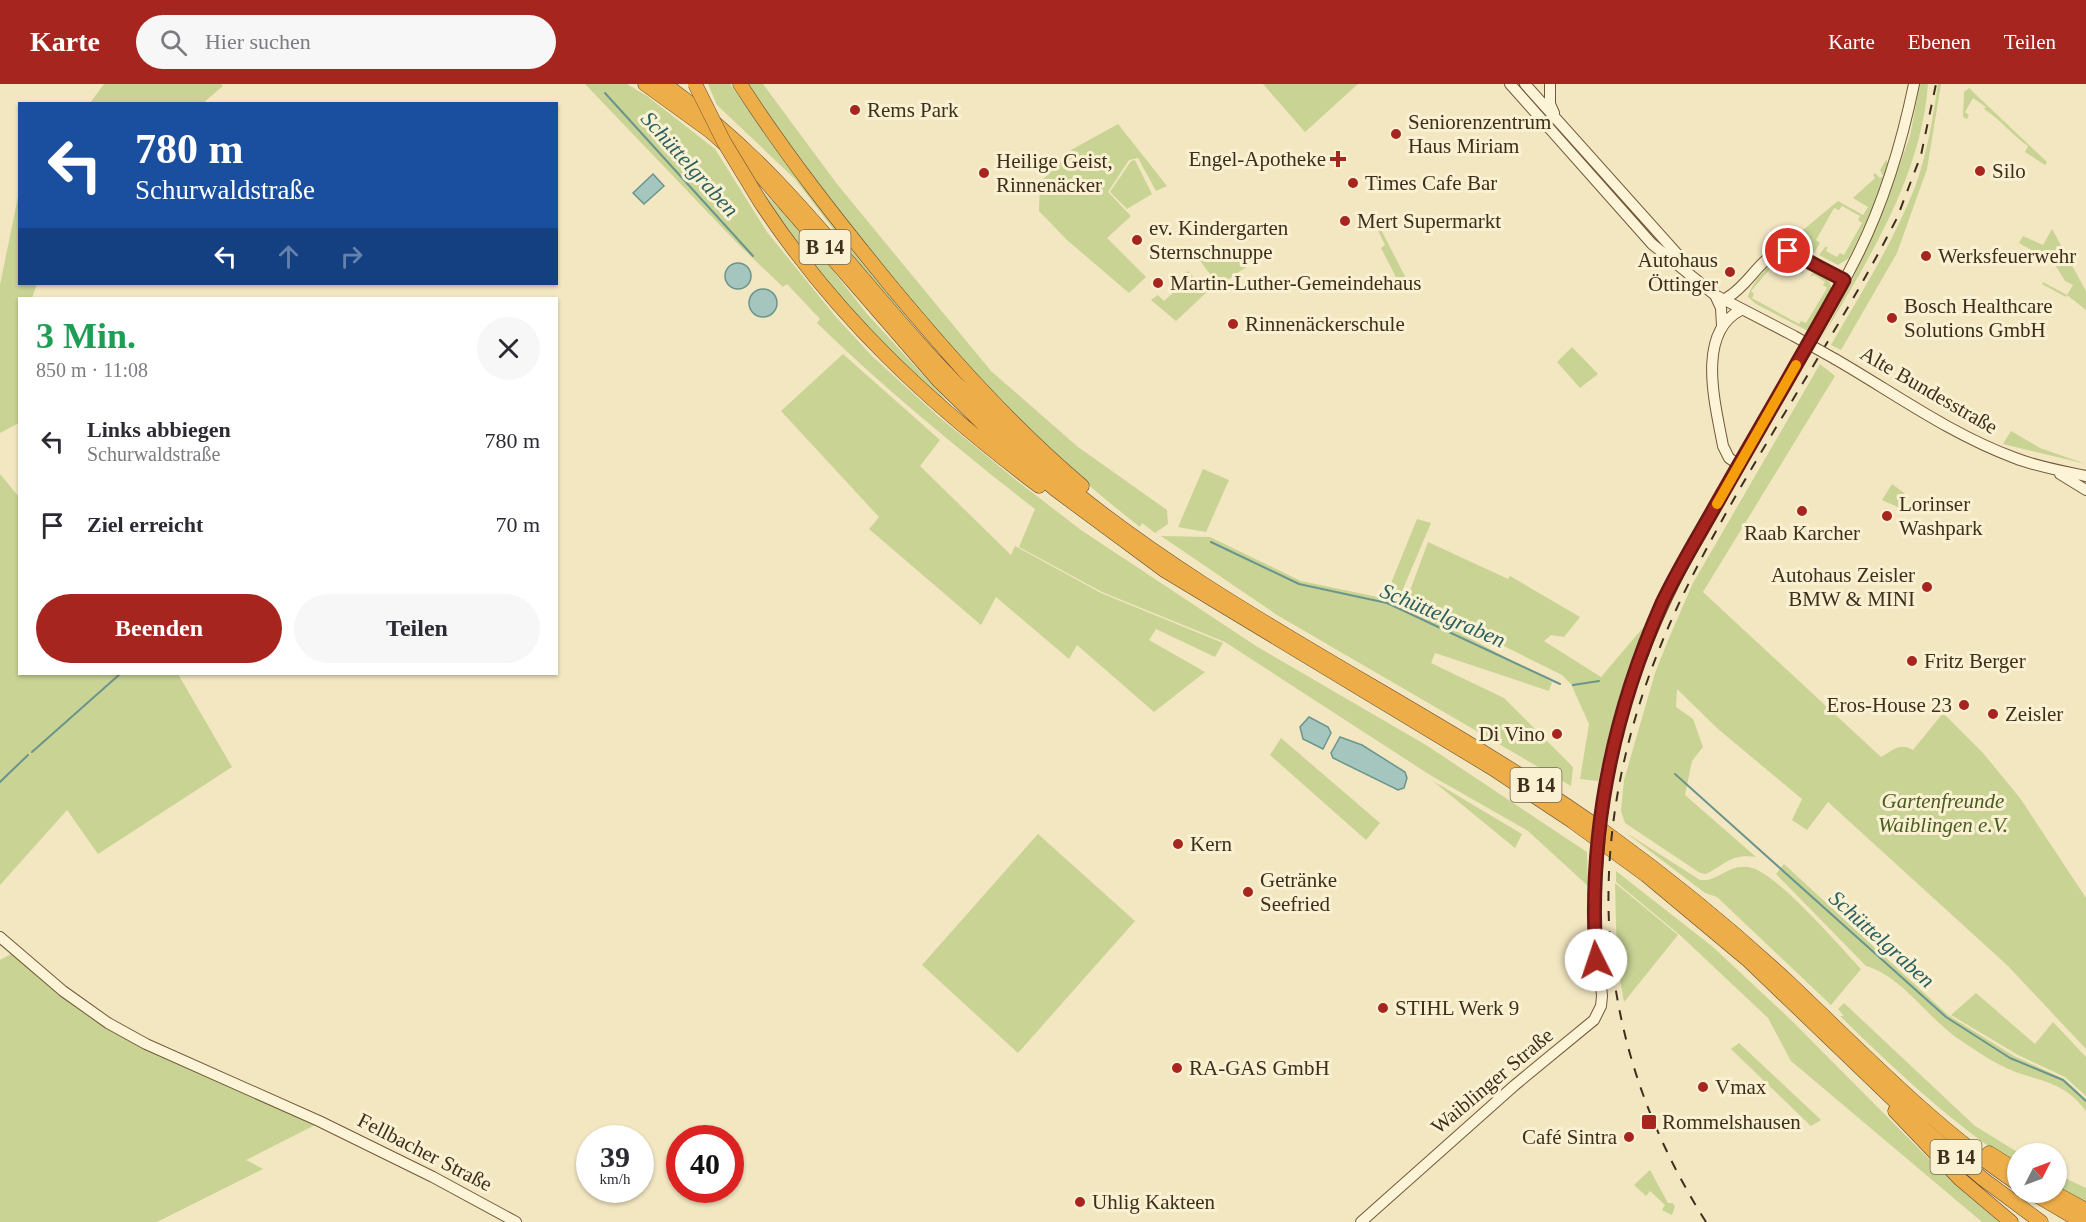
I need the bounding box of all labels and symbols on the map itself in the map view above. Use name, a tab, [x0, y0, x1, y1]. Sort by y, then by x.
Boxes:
place label: Rems Park	[867, 98, 959, 122]
marker: Rems Park	[848, 103, 862, 117]
water label: Schüttelgraben	[636, 106, 744, 222]
place label: Seniorenzentrum Haus Miriam	[1408, 110, 1551, 158]
marker: Seniorenzentrum Haus Miriam	[1389, 127, 1403, 141]
place label: Engel-Apotheke	[1188, 147, 1326, 171]
place label: Heilige Geist, Rinnenäcker	[996, 149, 1113, 197]
marker: Engel-Apotheke	[1331, 152, 1345, 166]
place label: Silo	[1992, 159, 2026, 183]
marker: Silo	[1973, 164, 1987, 178]
marker: Heilige Geist, Rinnenäcker	[977, 166, 991, 180]
place label: Times Cafe Bar	[1365, 171, 1497, 195]
marker: Times Cafe Bar	[1346, 176, 1360, 190]
place label: Mert Supermarkt	[1357, 209, 1501, 233]
marker: Mert Supermarkt	[1338, 214, 1352, 228]
place label: ev. Kindergarten Sternschnuppe	[1149, 216, 1289, 264]
pin	[1762, 225, 1813, 276]
road number: B 14	[800, 230, 850, 264]
marker: ev. Kindergarten Sternschnuppe	[1130, 233, 1144, 247]
place label: Werksfeuerwehr	[1938, 244, 2076, 268]
place label: Autohaus Öttinger	[1638, 248, 1718, 296]
marker: Werksfeuerwehr	[1919, 249, 1933, 263]
marker: Autohaus Öttinger	[1723, 265, 1737, 279]
place label: Martin-Luther-Gemeindehaus	[1170, 271, 1422, 295]
marker: Martin-Luther-Gemeindehaus	[1151, 276, 1165, 290]
place label: Bosch Healthcare Solutions GmbH	[1904, 294, 2053, 342]
marker: Bosch Healthcare Solutions GmbH	[1885, 311, 1899, 325]
place label: Rinnenäckerschule	[1245, 312, 1405, 336]
marker: Rinnenäckerschule	[1226, 317, 1240, 331]
street label: Alte Bundesstraße	[1856, 341, 2002, 439]
place label: Lorinser Washpark	[1899, 492, 1983, 540]
marker: Raab Karcher	[1795, 504, 1809, 518]
marker: Lorinser Washpark	[1880, 509, 1894, 523]
place label: Raab Karcher	[1744, 521, 1860, 545]
place label: Autohaus Zeisler BMW & MINI	[1771, 563, 1915, 611]
water label: Schüttelgraben	[1377, 577, 1509, 653]
marker: Autohaus Zeisler BMW & MINI	[1920, 580, 1934, 594]
place label: Fritz Berger	[1924, 649, 2026, 673]
marker: Fritz Berger	[1905, 654, 1919, 668]
place label: Eros-House 23	[1827, 693, 1952, 717]
marker: Eros-House 23	[1957, 698, 1971, 712]
place label: Zeisler	[2005, 702, 2063, 726]
marker: Zeisler	[1986, 707, 2000, 721]
place label: Di Vino	[1478, 722, 1545, 746]
marker: Di Vino	[1550, 727, 1564, 741]
road number: B 14	[1510, 768, 1562, 802]
park label: Gartenfreunde Waiblingen e.V.	[1878, 789, 2008, 837]
place label: Kern	[1190, 832, 1232, 856]
marker: Kern	[1171, 837, 1185, 851]
place label: Getränke Seefried	[1260, 868, 1337, 916]
marker: Getränke Seefried	[1241, 885, 1255, 899]
water label: Schüttelgraben	[1824, 885, 1940, 993]
position arrow	[1564, 928, 1628, 992]
place label: STIHL Werk 9	[1395, 996, 1519, 1020]
marker: STIHL Werk 9	[1376, 1001, 1390, 1015]
street label: Waiblinger Straße	[1426, 1023, 1558, 1139]
place label: RA-GAS GmbH	[1189, 1056, 1330, 1080]
marker: RA-GAS GmbH	[1170, 1061, 1184, 1075]
place label: Vmax	[1715, 1075, 1767, 1099]
marker: Vmax	[1696, 1080, 1710, 1094]
street label: Fellbacher Straße	[354, 1108, 496, 1196]
place label: Rommelshausen	[1662, 1110, 1801, 1134]
marker: Rommelshausen	[1640, 1113, 1658, 1131]
speed limit sign: 40	[666, 1125, 744, 1203]
place label: Café Sintra	[1522, 1125, 1618, 1149]
marker: Café Sintra	[1622, 1130, 1636, 1144]
road number: B 14	[1930, 1140, 1982, 1174]
north arrow	[2007, 1143, 2067, 1203]
place label: Uhlig Kakteen	[1092, 1190, 1216, 1214]
marker: Uhlig Kakteen	[1073, 1195, 1087, 1209]

